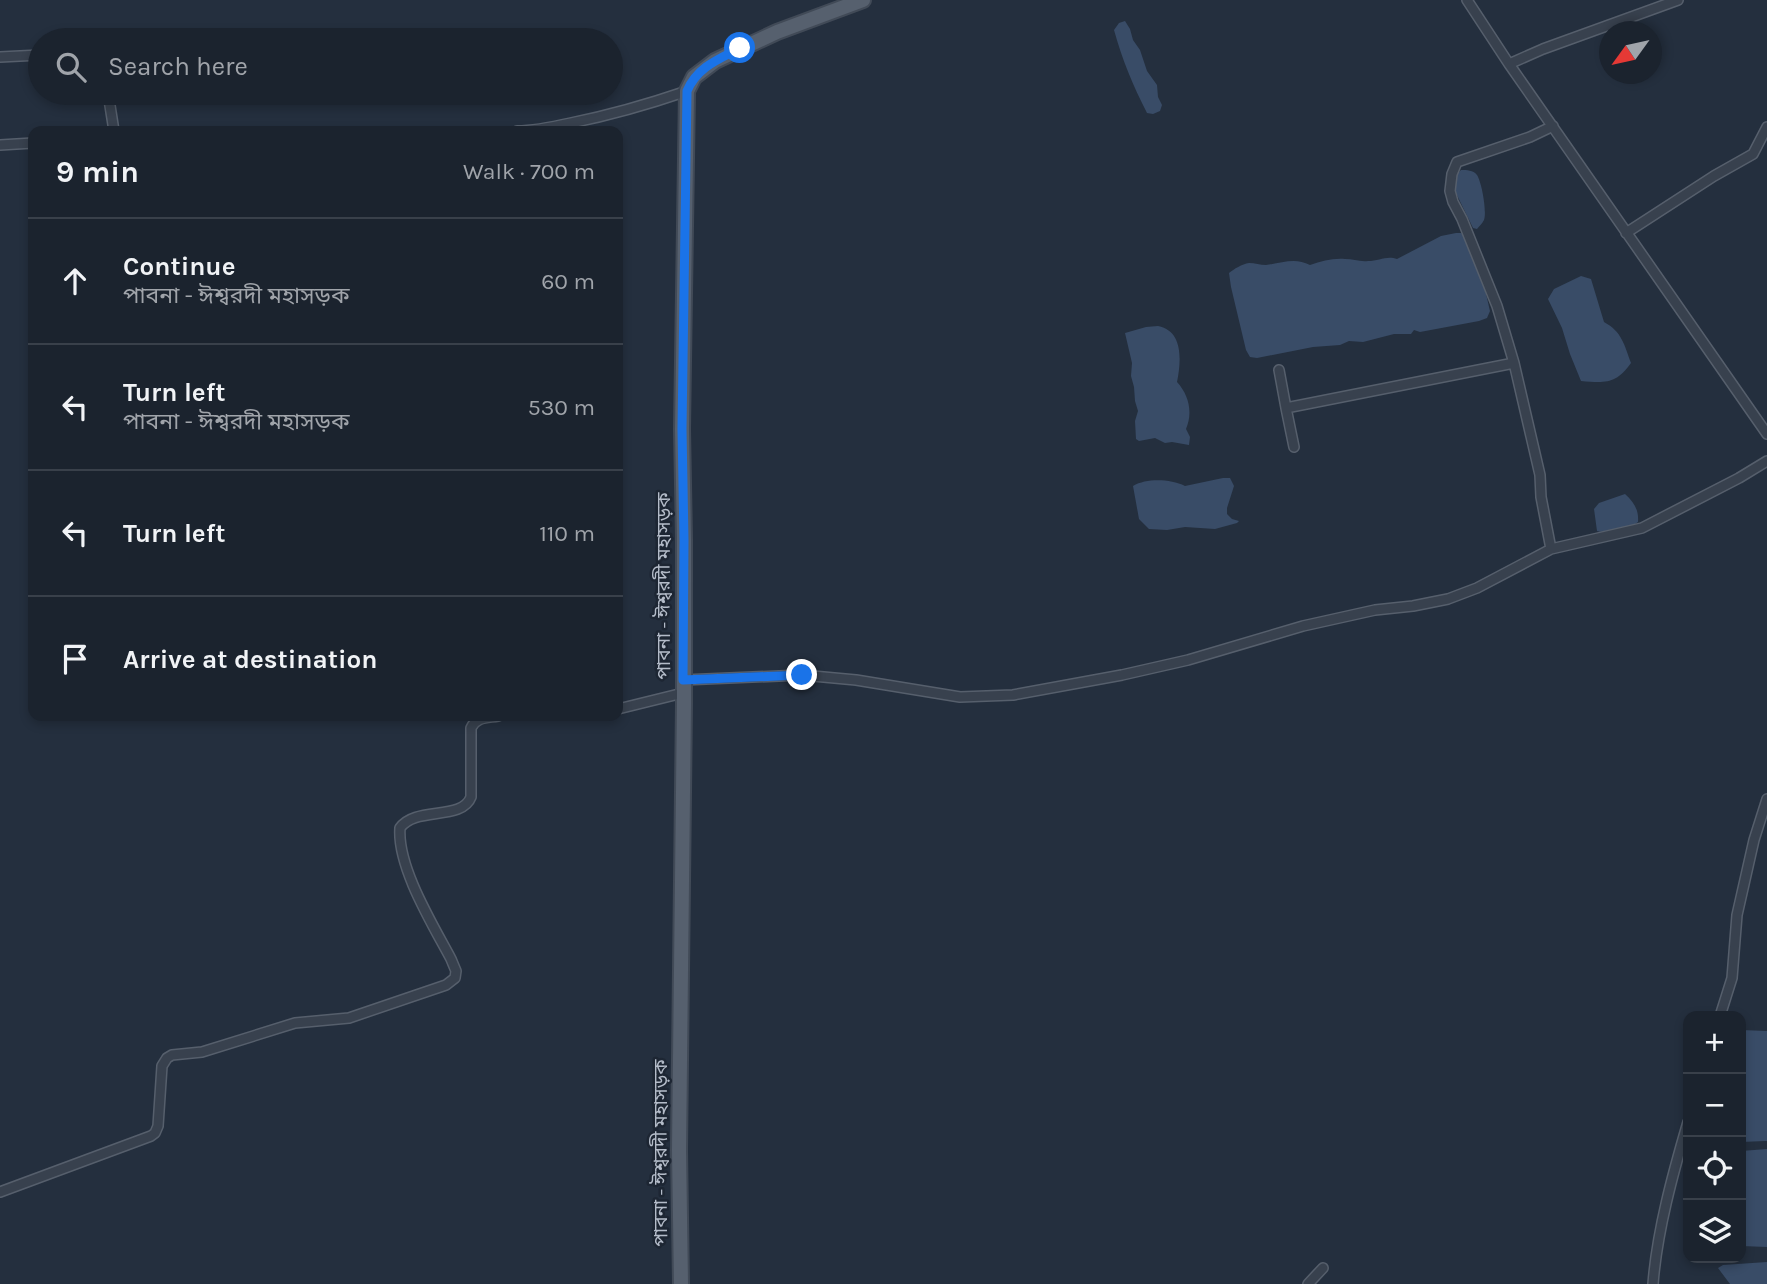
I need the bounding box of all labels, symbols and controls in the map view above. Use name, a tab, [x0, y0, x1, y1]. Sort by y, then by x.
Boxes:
north arrow	[1599, 21, 1662, 84]
search box	[28, 28, 623, 105]
route start	[724, 32, 755, 63]
icon: search	[52, 48, 90, 86]
text: Search here	[108, 51, 248, 82]
text: 9 min	[56, 154, 139, 190]
text: Walk · 700 m	[463, 158, 595, 185]
text: Continue	[123, 251, 235, 282]
icon: ahead	[56, 262, 94, 300]
text: 60 m	[541, 268, 595, 295]
text: পাবনা - ঈশ্বরদী মহাসড়ক	[123, 282, 349, 309]
text: Turn left	[123, 377, 225, 408]
icon: left	[56, 388, 94, 426]
text: 530 m	[528, 394, 595, 421]
text: পাবনা - ঈশ্বরদী মহাসড়ক	[123, 408, 349, 435]
street label: পাবনা - ঈশ্বরদী মহাসড়ক	[652, 492, 675, 680]
icon: left	[56, 514, 94, 552]
text: Turn left	[123, 518, 225, 549]
text: 110 m	[539, 520, 595, 547]
icon: arrive	[56, 640, 94, 678]
text: Arrive at destination	[123, 644, 377, 675]
route end	[786, 659, 817, 690]
map controls	[1683, 1011, 1746, 1263]
button: +	[1683, 1011, 1746, 1074]
street label: পাবনা - ঈশ্বরদী মহাসড়ক	[649, 1059, 672, 1247]
button: −	[1683, 1074, 1746, 1137]
button: locate	[1683, 1137, 1746, 1200]
button: layers	[1683, 1200, 1746, 1263]

